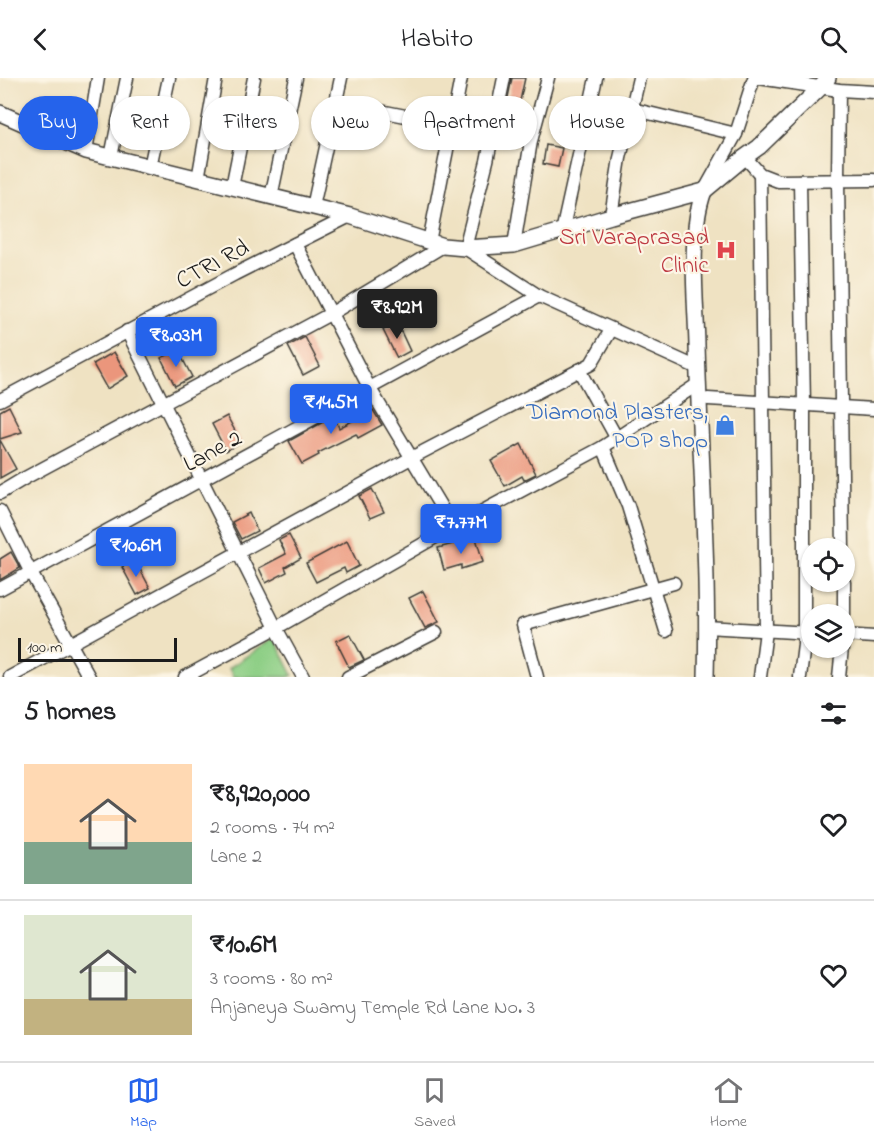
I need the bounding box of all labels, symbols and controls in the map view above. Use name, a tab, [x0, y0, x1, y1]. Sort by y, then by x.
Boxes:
text: Habito	[401, 20, 473, 59]
icon: back	[24, 23, 57, 56]
icon: search	[817, 23, 850, 56]
chip: Buy	[18, 96, 98, 150]
chip: Rent	[110, 96, 190, 150]
chip: Filters	[202, 96, 299, 150]
chip: New	[311, 96, 390, 150]
chip: Apartment	[402, 96, 537, 150]
chip: House	[549, 96, 646, 150]
place label: Sri Varaprasad Clinic	[559, 221, 710, 284]
street label: CTRI Rd	[170, 231, 257, 299]
hospital icon: Sri Varaprasad Clinic	[714, 238, 738, 262]
pin: ₹8.92M	[348, 289, 446, 340]
text: ₹8.92M	[371, 294, 423, 323]
pin: ₹8.03M	[127, 317, 225, 368]
text: ₹8.03M	[150, 322, 202, 351]
pin: ₹14.5M	[282, 384, 380, 435]
text: ₹14.5M	[304, 389, 358, 418]
place label: Diamond Plasters, POP shop	[525, 396, 708, 459]
shop icon: Diamond Plasters, POP shop	[713, 413, 737, 437]
street label: Lane 2	[177, 422, 249, 483]
pin: ₹7.77M	[412, 504, 510, 555]
text: ₹7.77M	[435, 509, 487, 538]
pin: ₹10.6M	[87, 527, 185, 578]
text: ₹10.6M	[110, 532, 162, 561]
map controls	[801, 538, 855, 658]
button: locate	[801, 538, 855, 592]
button: layers	[801, 604, 855, 658]
scale bar	[18, 635, 177, 662]
text: 100 m	[27, 636, 62, 660]
text: 5 homes	[24, 694, 116, 732]
icon: filters	[817, 697, 850, 730]
text: ₹8,920,000	[210, 776, 310, 814]
icon: home	[72, 788, 144, 860]
icon: heart	[817, 808, 850, 841]
text: 2 rooms · 74 m²	[210, 814, 335, 843]
text: Lane 2	[210, 843, 262, 872]
text: ₹10.6M	[210, 927, 278, 965]
icon: home	[72, 939, 144, 1011]
icon: heart	[817, 959, 850, 992]
text: 3 rooms · 80 m²	[210, 965, 333, 994]
text: Anjaneya Swamy Temple Rd Lane No. 3	[210, 994, 535, 1023]
tab: Map	[127, 1074, 160, 1134]
tab: Saved	[414, 1074, 456, 1134]
tab: Home	[710, 1074, 747, 1134]

